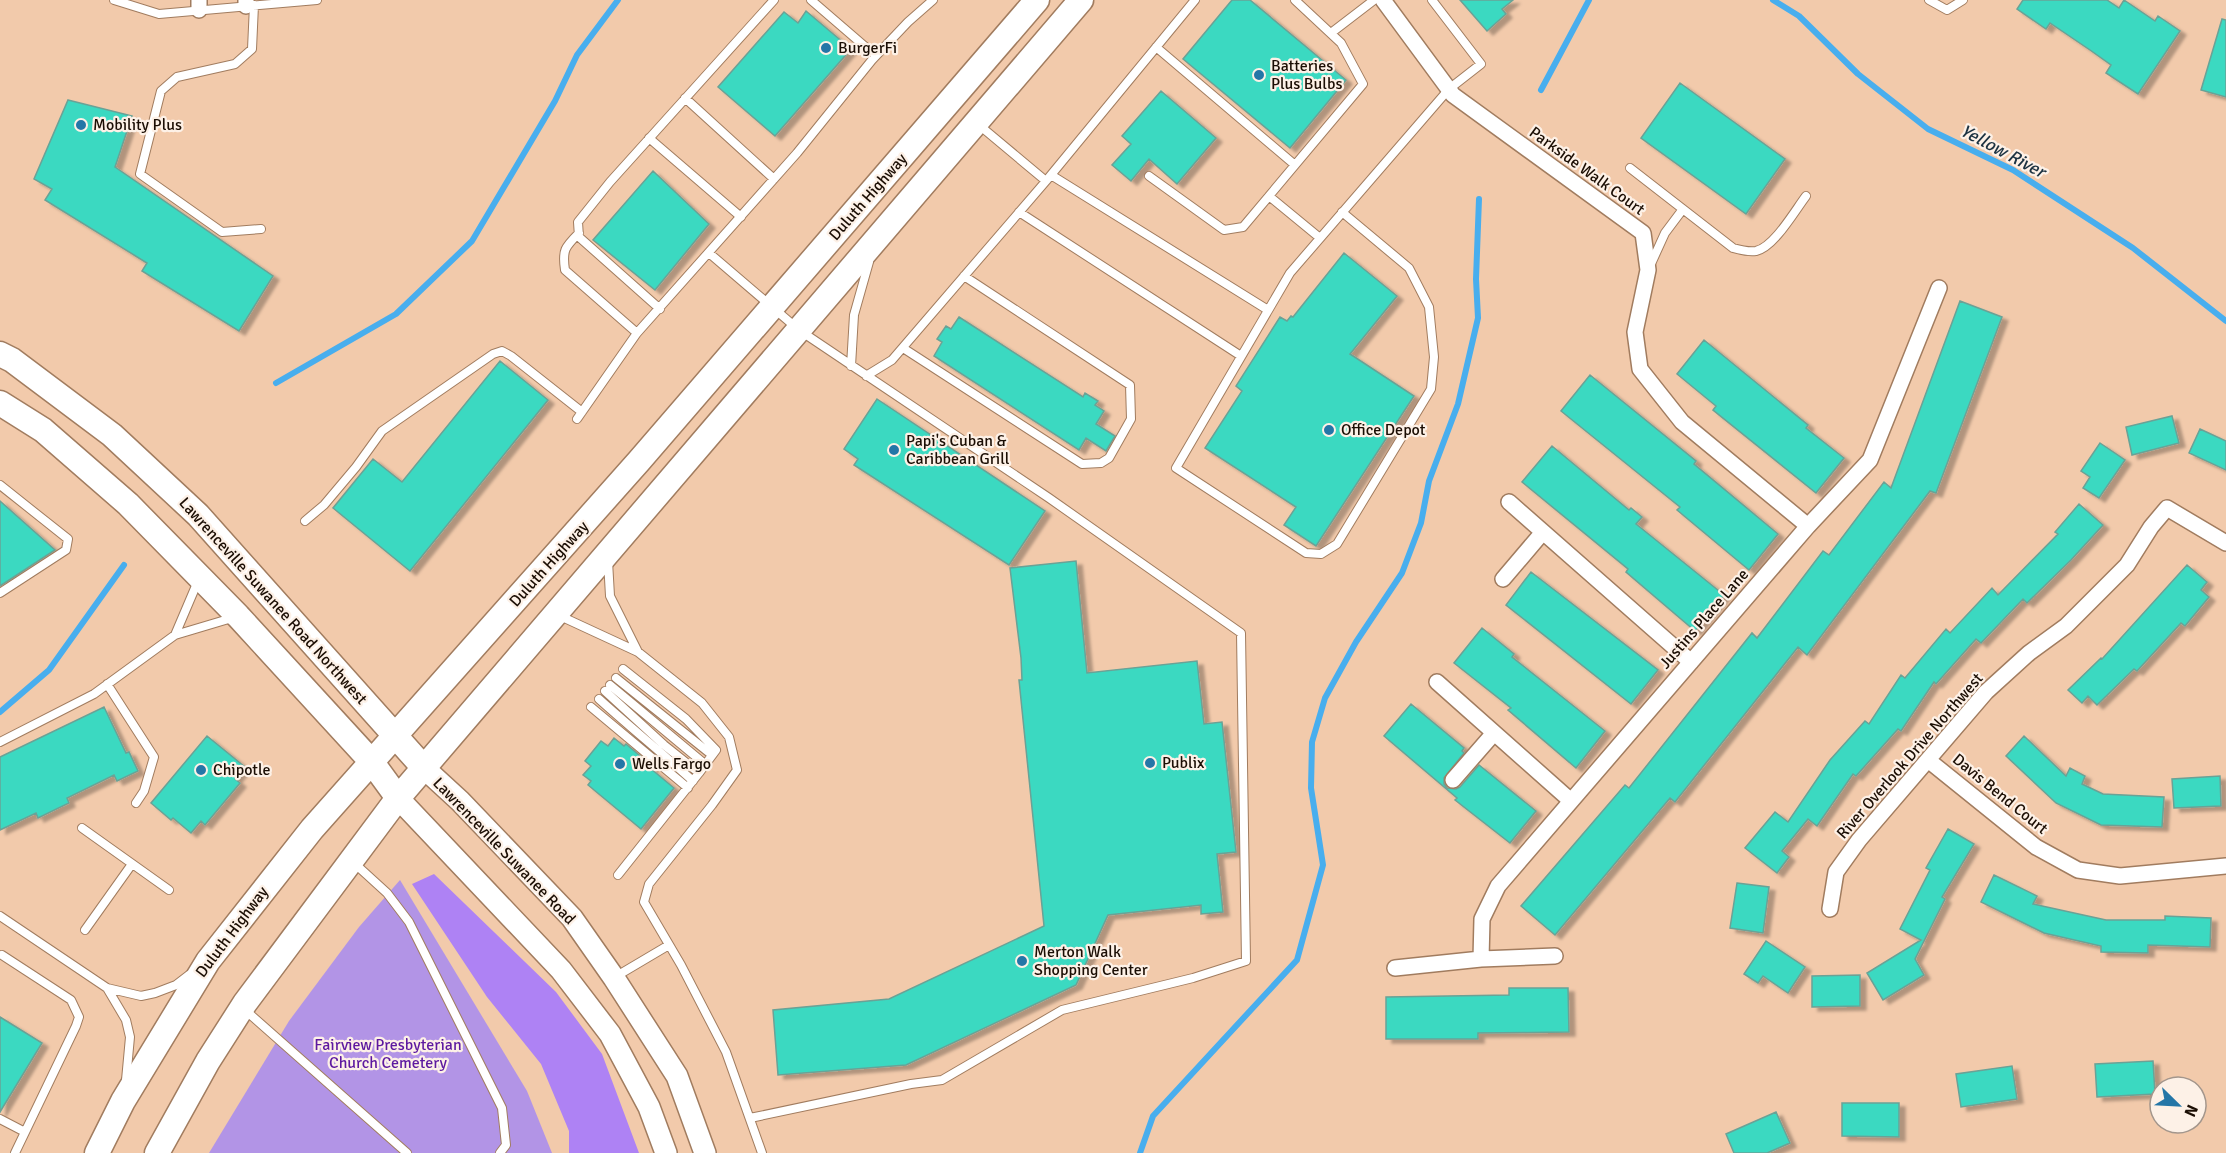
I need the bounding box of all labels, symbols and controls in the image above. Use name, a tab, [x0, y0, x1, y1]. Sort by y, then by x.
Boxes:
place label: BurgerFi	[838, 38, 897, 58]
marker: BurgerFi	[819, 41, 833, 55]
place label: Batteries Plus Bulbs	[1271, 56, 1342, 94]
marker: Batteries Plus Bulbs	[1252, 68, 1266, 82]
place label: Mobility Plus	[93, 115, 182, 135]
marker: Mobility Plus	[74, 118, 88, 132]
water label: Yellow River	[1957, 120, 2051, 184]
street label: Parkside Walk Court	[1525, 122, 1649, 220]
street label: Duluth Highway	[825, 149, 912, 245]
place label: Office Depot	[1341, 420, 1426, 440]
marker: Office Depot	[1322, 423, 1336, 437]
place label: Papi's Cuban & Caribbean Grill	[906, 431, 1010, 469]
marker: Papi's Cuban & Caribbean Grill	[887, 443, 901, 457]
street label: Lawrenceville Suwanee Road Northwest	[175, 493, 372, 709]
street label: Duluth Highway	[505, 516, 593, 611]
street label: Justins Place Lane	[1655, 565, 1753, 673]
street label: River Overlook Drive Northwest	[1833, 669, 1988, 843]
street label: Davis Bend Court	[1948, 749, 2052, 839]
place label: Publix	[1162, 753, 1205, 773]
place label: Wells Fargo	[632, 754, 711, 774]
marker: Publix	[1143, 756, 1157, 770]
marker: Wells Fargo	[613, 757, 627, 771]
place label: Chipotle	[213, 760, 271, 780]
marker: Chipotle	[194, 763, 208, 777]
street label: Lawrenceville Suwanee Road	[428, 773, 580, 929]
street label: Duluth Highway	[191, 882, 273, 982]
place label: Merton Walk Shopping Center	[1034, 942, 1148, 980]
marker: Merton Walk Shopping Center	[1015, 954, 1029, 968]
park label: Fairview Presbyterian Church Cemetery	[314, 1035, 462, 1073]
north arrow	[2148, 1075, 2208, 1135]
text: N	[2179, 1102, 2202, 1120]

